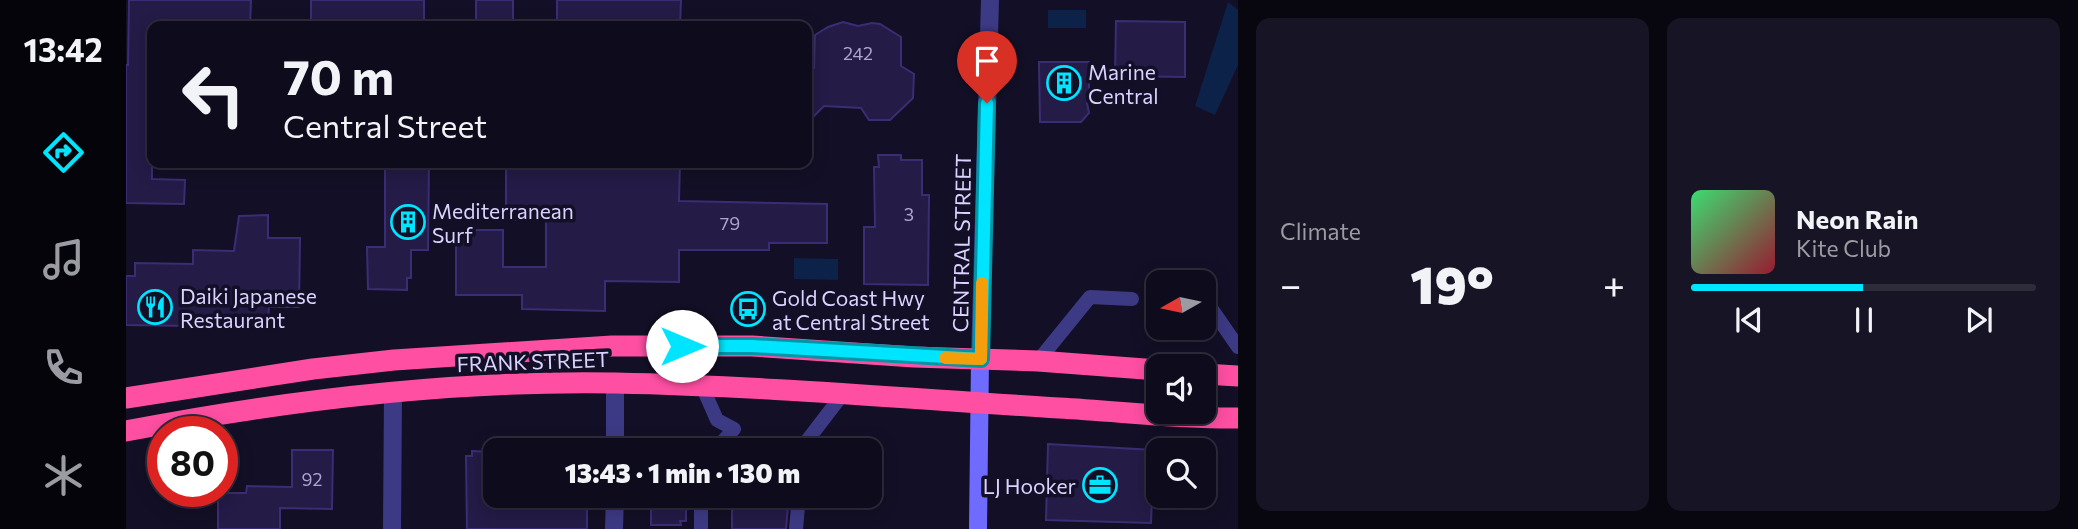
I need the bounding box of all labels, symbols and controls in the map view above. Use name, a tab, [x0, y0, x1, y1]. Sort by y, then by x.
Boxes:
text: 13:42	[23, 29, 103, 69]
pin	[957, 31, 1017, 103]
house number: 242	[843, 42, 873, 64]
icon: arrive	[968, 42, 1006, 80]
text: 70 m	[283, 45, 394, 105]
icon: left	[168, 49, 259, 140]
place label: Marine Central	[1088, 59, 1159, 108]
building icon: Marine Central	[1045, 64, 1083, 102]
text: Central Street	[283, 105, 487, 145]
icon: directions	[39, 128, 88, 177]
street label: CENTRAL STREET	[947, 153, 975, 333]
place label: Mediterranean Surf	[432, 198, 574, 247]
building icon: Mediterranean Surf	[389, 203, 427, 241]
house number: 3	[904, 203, 914, 225]
text: Neon Rain	[1796, 203, 1919, 234]
house number: 79	[720, 212, 740, 234]
text: Climate	[1280, 217, 1361, 245]
text: Kite Club	[1796, 234, 1891, 262]
icon: music	[39, 235, 88, 284]
text: 19°	[1410, 251, 1494, 315]
text: −	[1280, 260, 1302, 307]
text: +	[1603, 260, 1625, 307]
north arrow	[1146, 270, 1216, 340]
map controls	[1146, 270, 1216, 508]
place label: Daiki Japanese Restaurant	[180, 283, 317, 332]
place label: Gold Coast Hwy at Central Street	[772, 285, 930, 334]
restaurant icon: Daiki Japanese Restaurant	[136, 288, 174, 326]
bus stop icon: Gold Coast Hwy at Central Street	[729, 290, 767, 328]
icon: previous	[1730, 301, 1768, 339]
icon: pause	[1845, 301, 1883, 339]
icon: next	[1960, 301, 1998, 339]
position arrow	[645, 309, 719, 383]
icon: phone	[39, 343, 88, 392]
street label: FRANK STREET	[456, 346, 610, 376]
button: sound	[1146, 354, 1216, 424]
speed limit sign: 80	[147, 416, 238, 507]
button: search	[1146, 438, 1216, 508]
icon: climate	[39, 451, 88, 500]
text: 13:43 · 1 min · 130 m	[565, 457, 800, 488]
office icon: LJ Hooker	[1081, 466, 1119, 504]
house number: 92	[302, 468, 322, 490]
place label: LJ Hooker	[983, 473, 1076, 498]

